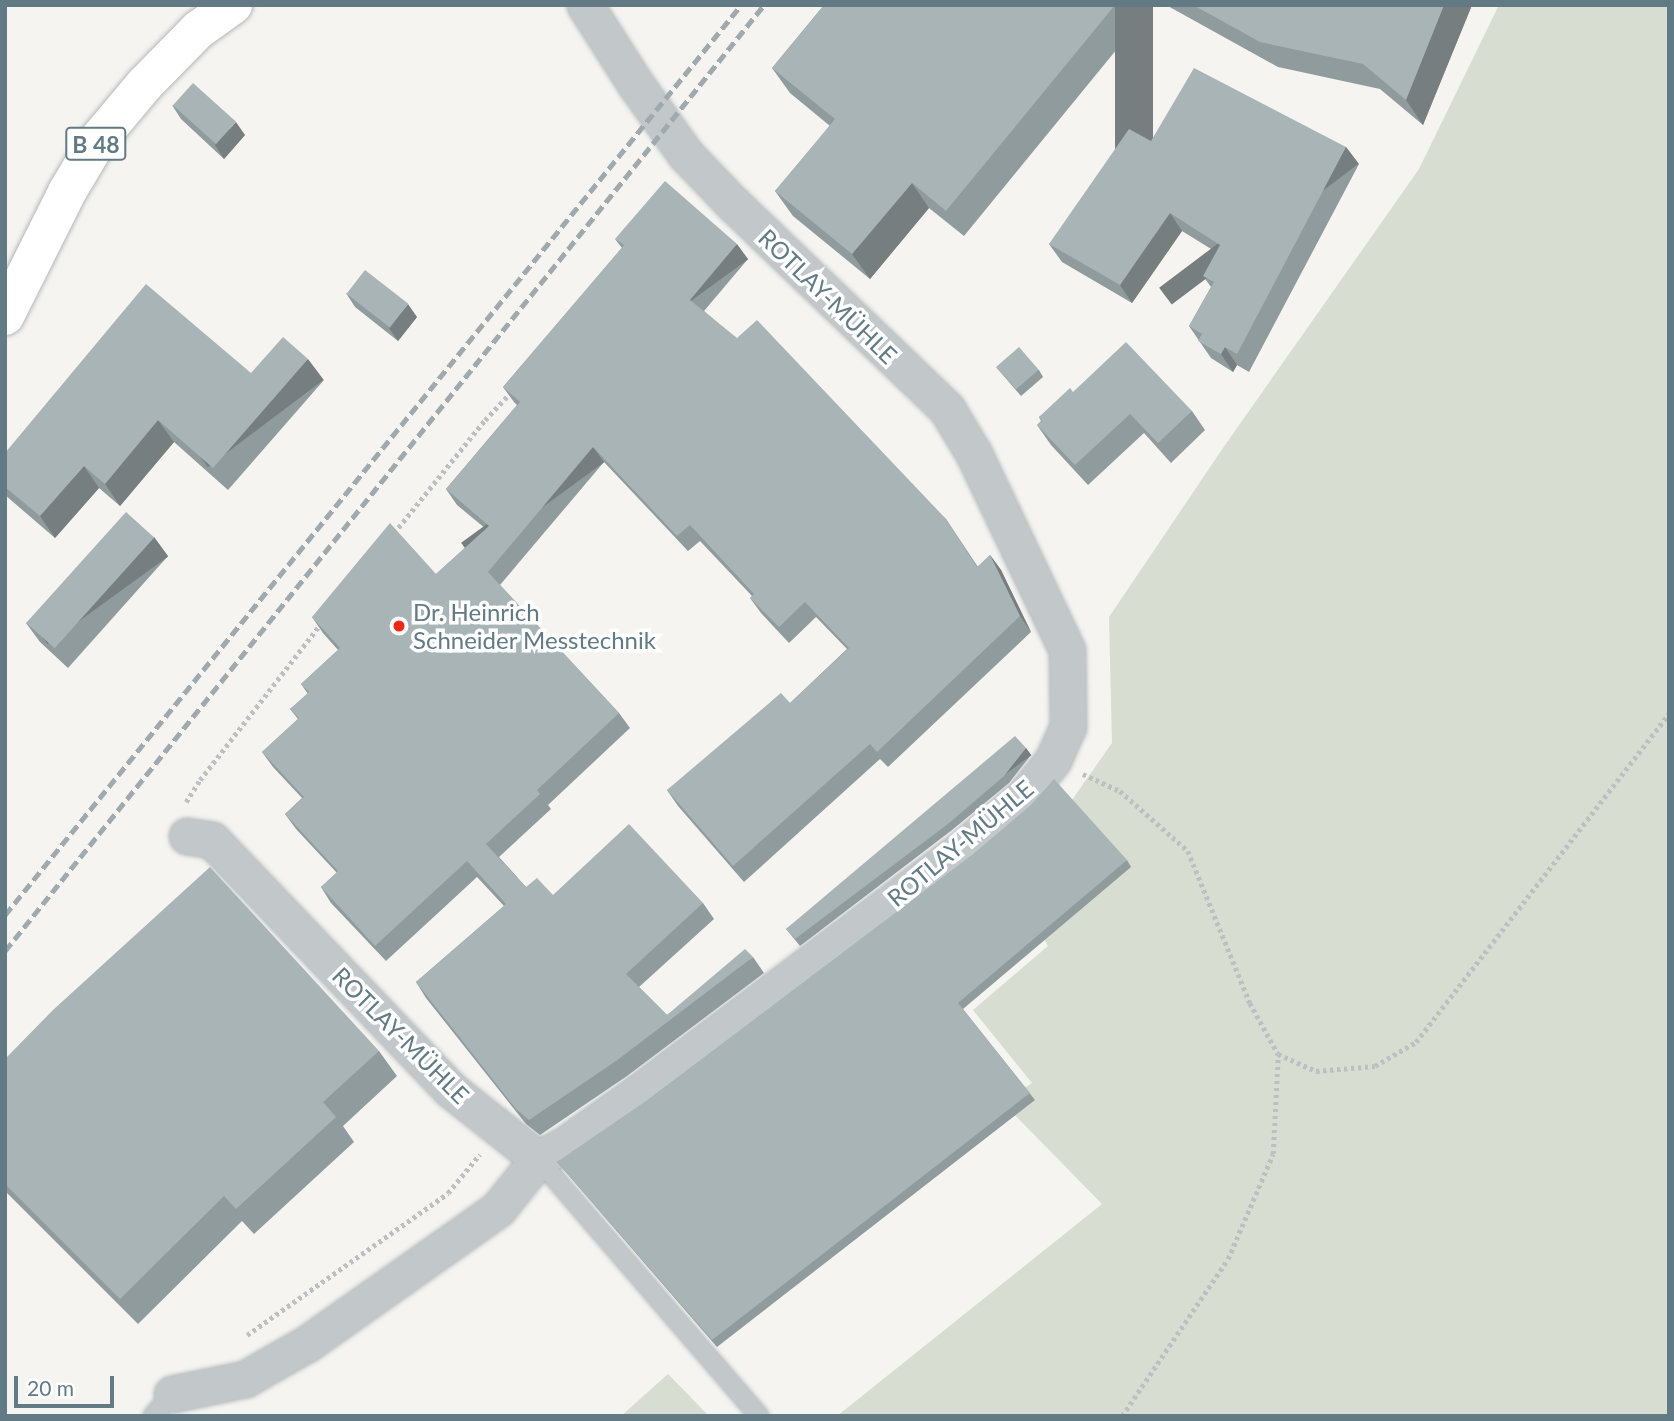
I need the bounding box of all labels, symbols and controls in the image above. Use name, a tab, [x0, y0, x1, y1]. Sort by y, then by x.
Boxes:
road number: B 48	[64, 125, 128, 164]
street label: ROTLAY-MÜHLE	[753, 223, 903, 369]
place label: Dr. Heinrich Schneider Messtechnik	[413, 598, 656, 654]
marker: Dr. Heinrich Schneider Messtechnik	[391, 618, 407, 634]
street label: ROTLAY-MÜHLE	[881, 774, 1039, 912]
street label: ROTLAY-MÜHLE	[327, 961, 475, 1109]
scale bar	[18, 1362, 117, 1406]
text: 20 m	[27, 1375, 74, 1400]

